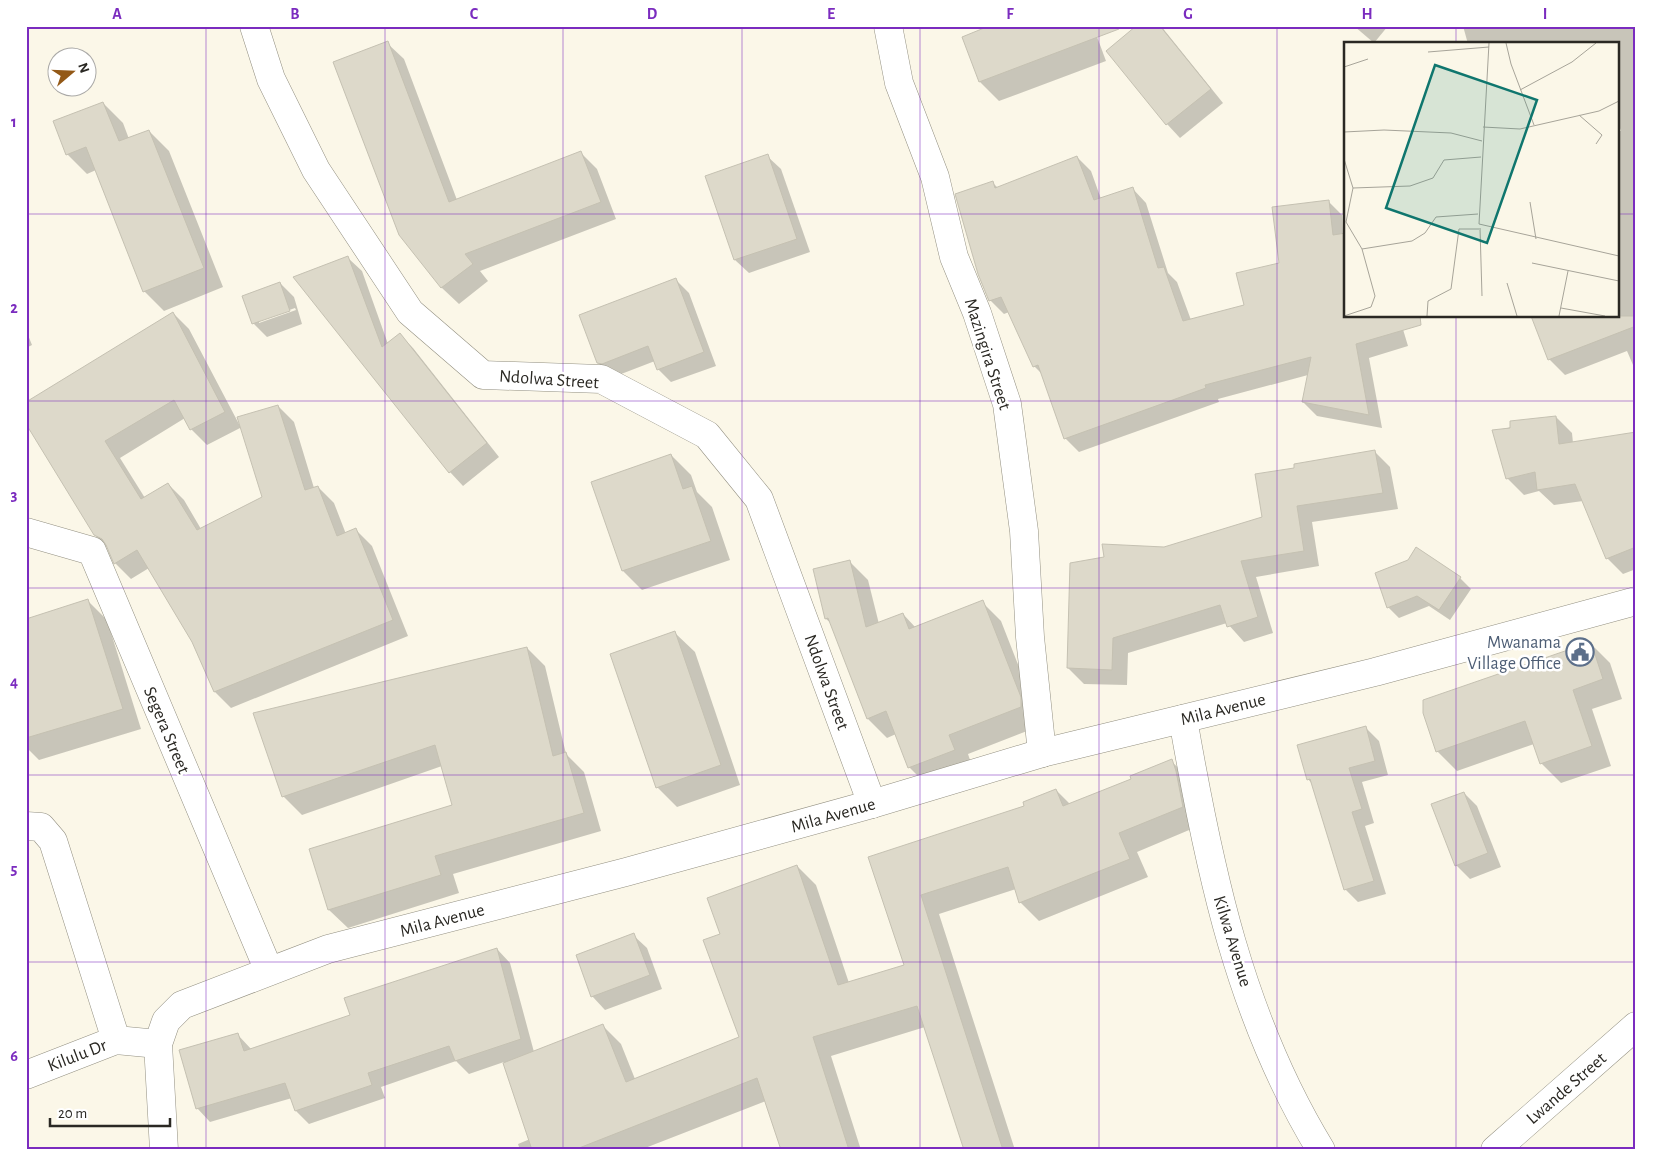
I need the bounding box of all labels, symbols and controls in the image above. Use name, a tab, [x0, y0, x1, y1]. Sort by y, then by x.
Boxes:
text: A	[112, 6, 122, 22]
text: B	[290, 6, 300, 22]
text: C	[470, 6, 479, 22]
text: D	[647, 6, 658, 22]
text: E	[827, 6, 835, 22]
text: F	[1006, 6, 1014, 22]
text: G	[1183, 6, 1193, 22]
text: H	[1361, 6, 1373, 22]
text: I	[1543, 6, 1547, 22]
inset map	[1344, 42, 1620, 318]
north arrow	[48, 48, 98, 98]
text: N	[75, 61, 92, 75]
text: 1	[11, 114, 17, 130]
street label: Mazingira Street	[961, 296, 1014, 412]
text: 2	[10, 300, 18, 316]
street label: Ndolwa Street	[498, 368, 600, 392]
text: 3	[11, 487, 18, 503]
street label: Ndolwa Street	[800, 632, 852, 733]
place label: Mwanama Village Office	[1467, 634, 1561, 673]
public building icon: Mwanama Village Office	[1565, 637, 1595, 667]
text: 4	[10, 674, 18, 690]
street label: Segera Street	[140, 684, 193, 777]
street label: Mila Avenue	[1179, 691, 1268, 729]
street label: Mila Avenue	[789, 795, 877, 837]
text: 5	[11, 861, 18, 877]
street label: Kilwa Avenue	[1210, 894, 1254, 989]
street label: Mila Avenue	[398, 901, 486, 941]
street label: Kilulu Dr	[45, 1036, 110, 1075]
text: 6	[10, 1048, 18, 1064]
street label: Lwande Street	[1523, 1049, 1610, 1128]
scale bar	[50, 1096, 170, 1128]
text: 20 m	[58, 1106, 87, 1121]

